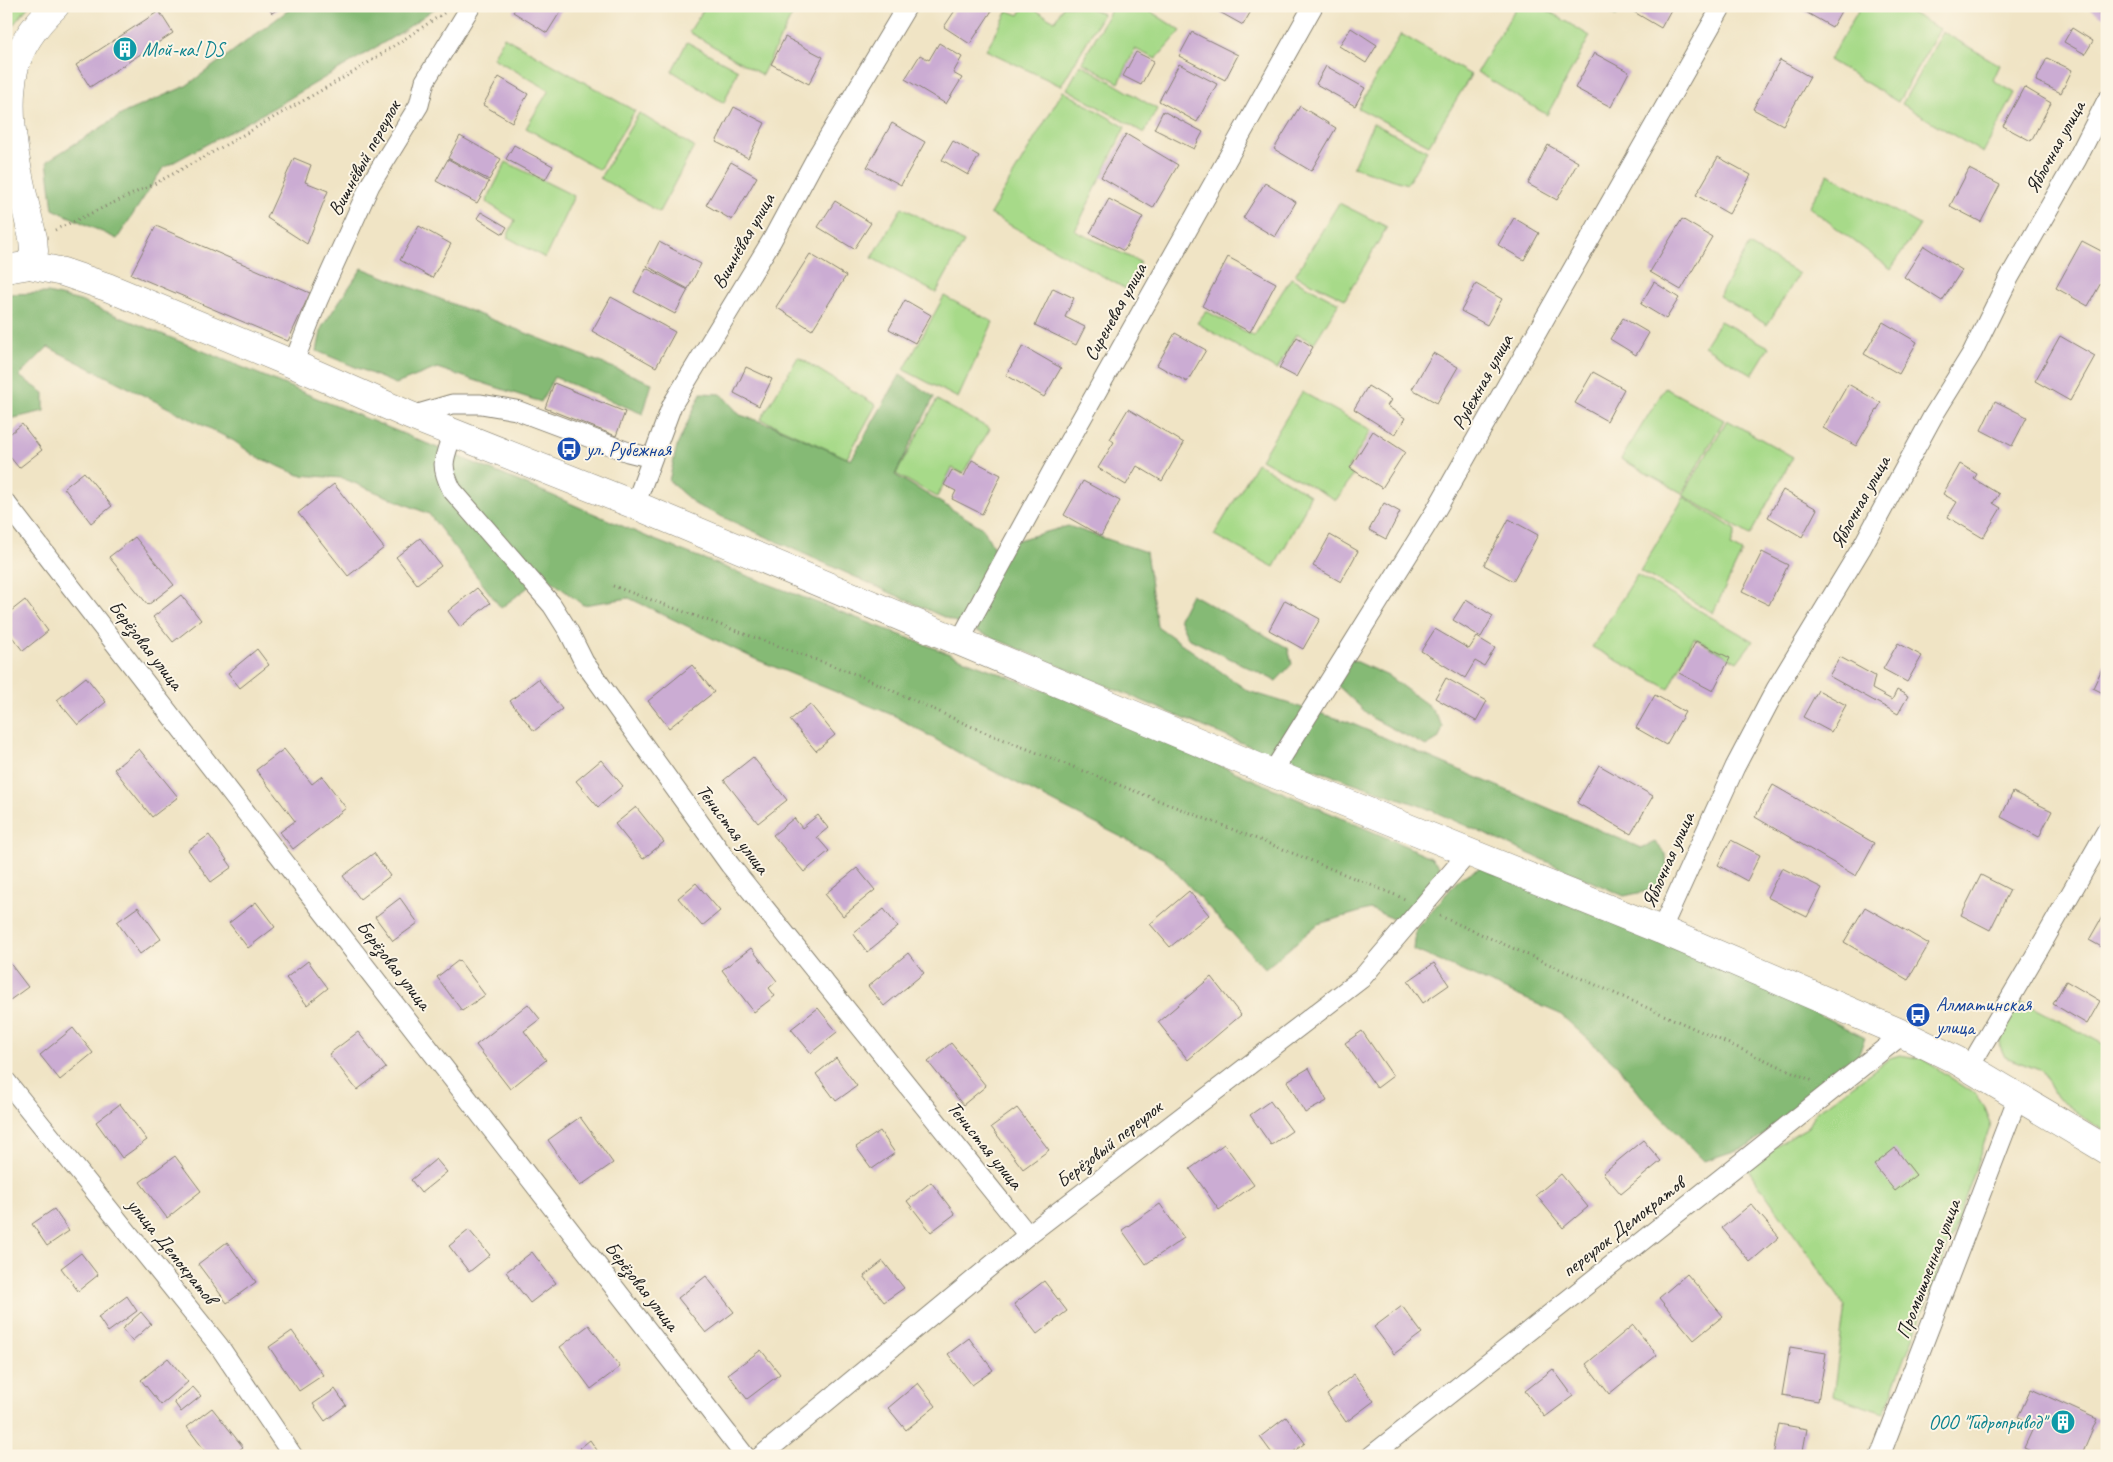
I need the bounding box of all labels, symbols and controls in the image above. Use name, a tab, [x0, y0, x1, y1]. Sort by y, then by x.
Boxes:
building icon: Мой-ка! DS	[112, 36, 138, 62]
place label: Мой-ка! DS	[142, 37, 226, 62]
street label: Вишнёвый переулок	[322, 95, 407, 220]
street label: Яблочная улица	[2019, 95, 2092, 198]
street label: Вишнёвая улица	[706, 187, 781, 293]
street label: Сиреневая улица	[1078, 257, 1153, 365]
street label: Рубежная улица	[1446, 329, 1519, 434]
bus stop icon: ул. Рубежная	[556, 436, 582, 462]
place label: ул. Рубежная	[585, 437, 672, 462]
street label: Яблочная улица	[1824, 450, 1897, 553]
street label: Берёзовая улица	[102, 595, 190, 697]
street label: Тенистая улица	[691, 779, 776, 880]
street label: Яблочная улица	[1636, 807, 1701, 912]
street label: Берёзовая улица	[350, 915, 438, 1017]
place label: Алматинская улица	[1935, 992, 2032, 1040]
bus stop icon: Алматинская улица	[1905, 1002, 1931, 1028]
street label: Берёзовый переулок	[1051, 1094, 1169, 1194]
street label: Тенистая улица	[942, 1096, 1029, 1195]
street label: переулок Демократов	[1557, 1169, 1692, 1283]
street label: улица Демократов	[121, 1192, 225, 1313]
street label: Промышленная улица	[1890, 1194, 1967, 1342]
street label: Берёзовая улица	[598, 1236, 686, 1338]
building icon: ООО "Гидропривод"	[2050, 1409, 2076, 1435]
place label: ООО "Гидропривод"	[1928, 1410, 2050, 1435]

